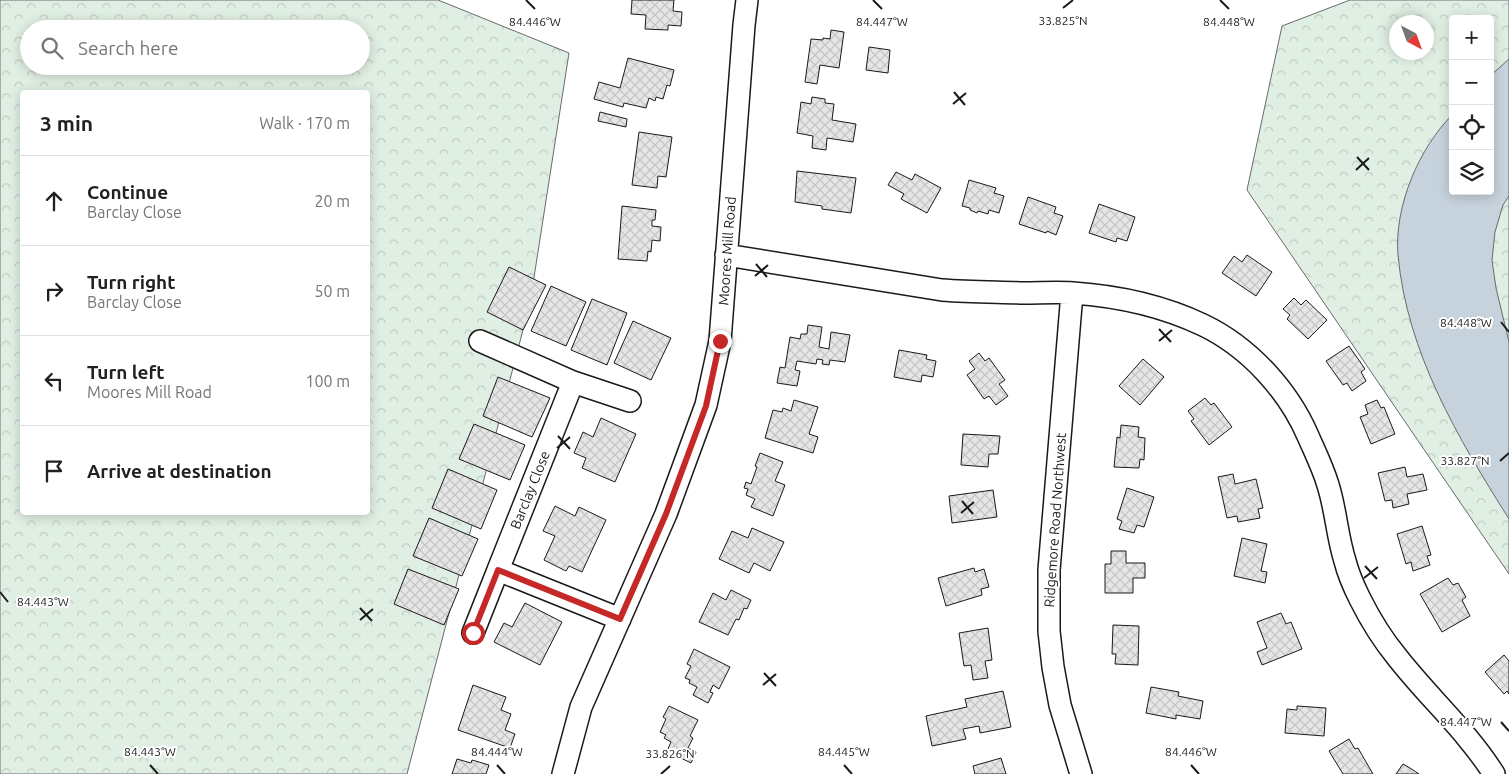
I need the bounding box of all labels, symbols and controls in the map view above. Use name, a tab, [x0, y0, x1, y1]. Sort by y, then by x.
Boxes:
text: 33.825°N	[1038, 14, 1088, 27]
text: 84.446°W	[509, 15, 561, 28]
text: 84.447°W	[856, 15, 908, 28]
text: 84.448°W	[1203, 15, 1255, 28]
north arrow	[1389, 15, 1434, 60]
map controls	[1449, 15, 1494, 195]
button: +	[1449, 15, 1494, 60]
search box	[20, 20, 370, 75]
icon: search	[38, 34, 66, 62]
text: Search here	[78, 37, 178, 59]
button: −	[1449, 60, 1494, 105]
button: locate	[1449, 105, 1494, 150]
text: 3 min	[40, 111, 93, 135]
text: Walk · 170 m	[259, 114, 350, 132]
button: layers	[1449, 150, 1494, 195]
text: Continue	[87, 181, 168, 203]
icon: ahead	[40, 187, 68, 215]
text: 20 m	[314, 192, 350, 210]
street label: Moores Mill Road	[715, 196, 739, 306]
text: Barclay Close	[87, 203, 182, 221]
text: Turn right	[87, 271, 175, 293]
icon: right	[40, 277, 68, 305]
text: 50 m	[314, 282, 350, 300]
text: Barclay Close	[87, 293, 182, 311]
text: 84.448°W	[1440, 316, 1492, 329]
route end	[709, 330, 732, 353]
text: Turn left	[87, 361, 165, 383]
icon: left	[40, 367, 68, 395]
text: 100 m	[305, 372, 350, 390]
text: Moores Mill Road	[87, 383, 212, 401]
street label: Ridgemore Road Northwest	[1041, 432, 1069, 608]
street label: Barclay Close	[507, 449, 553, 531]
text: 33.827°N	[1440, 454, 1490, 467]
icon: arrive	[40, 457, 68, 485]
text: Arrive at destination	[87, 460, 272, 482]
text: 84.443°W	[17, 595, 69, 608]
route start	[462, 622, 485, 645]
text: 84.447°W	[1440, 715, 1492, 728]
text: 84.443°W	[124, 745, 176, 758]
text: 84.444°W	[471, 745, 523, 758]
text: 84.445°W	[818, 745, 870, 758]
text: 84.446°W	[1165, 745, 1217, 758]
text: 33.826°N	[645, 747, 695, 760]

